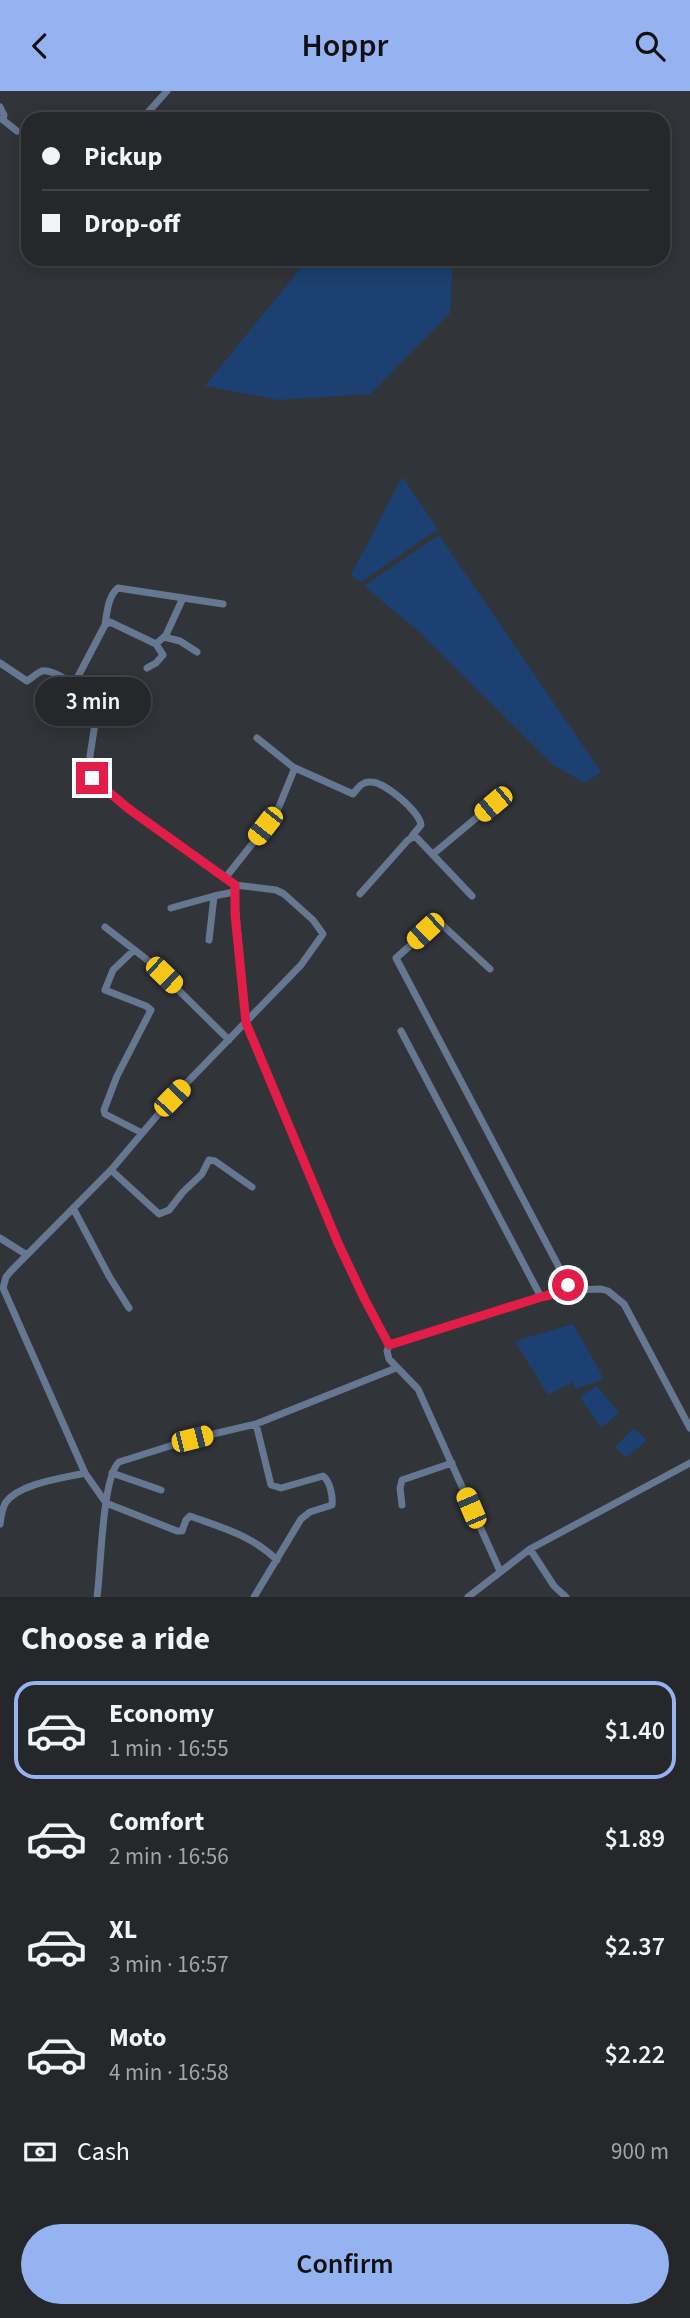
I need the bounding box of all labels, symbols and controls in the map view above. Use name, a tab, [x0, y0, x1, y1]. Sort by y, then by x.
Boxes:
text: Hoppr	[302, 23, 388, 69]
icon: back	[21, 27, 59, 65]
icon: search	[631, 27, 669, 65]
text: Pickup	[84, 138, 162, 175]
text: Drop-off	[84, 205, 180, 242]
callout: 3 min	[34, 677, 150, 725]
text: 3 min	[66, 685, 120, 718]
route end	[76, 762, 108, 794]
car	[471, 782, 516, 826]
car	[244, 803, 287, 849]
car	[403, 909, 448, 953]
car	[142, 953, 187, 997]
car	[150, 1076, 195, 1120]
route start	[552, 1269, 584, 1301]
car	[170, 1424, 215, 1454]
car	[454, 1485, 489, 1531]
text: Choose a ride	[21, 1616, 210, 1662]
text: Economy	[109, 1695, 214, 1732]
icon: car	[25, 1699, 88, 1762]
text: $1.40	[604, 1712, 665, 1749]
text: 1 min · 16:55	[109, 1732, 229, 1765]
text: Comfort	[109, 1803, 204, 1840]
icon: car	[25, 1807, 88, 1870]
text: $1.89	[604, 1820, 665, 1857]
text: 2 min · 16:56	[109, 1840, 229, 1873]
text: XL	[109, 1911, 137, 1948]
icon: car	[25, 1915, 88, 1978]
text: $2.37	[604, 1928, 665, 1965]
text: 3 min · 16:57	[109, 1948, 229, 1981]
text: Moto	[109, 2019, 166, 2056]
icon: car	[25, 2023, 88, 2086]
text: $2.22	[604, 2036, 665, 2073]
text: 4 min · 16:58	[109, 2056, 229, 2089]
icon: cash	[21, 2133, 59, 2171]
text: Cash	[77, 2133, 130, 2170]
text: 900 m	[611, 2135, 669, 2168]
button: Confirm	[21, 2224, 669, 2304]

